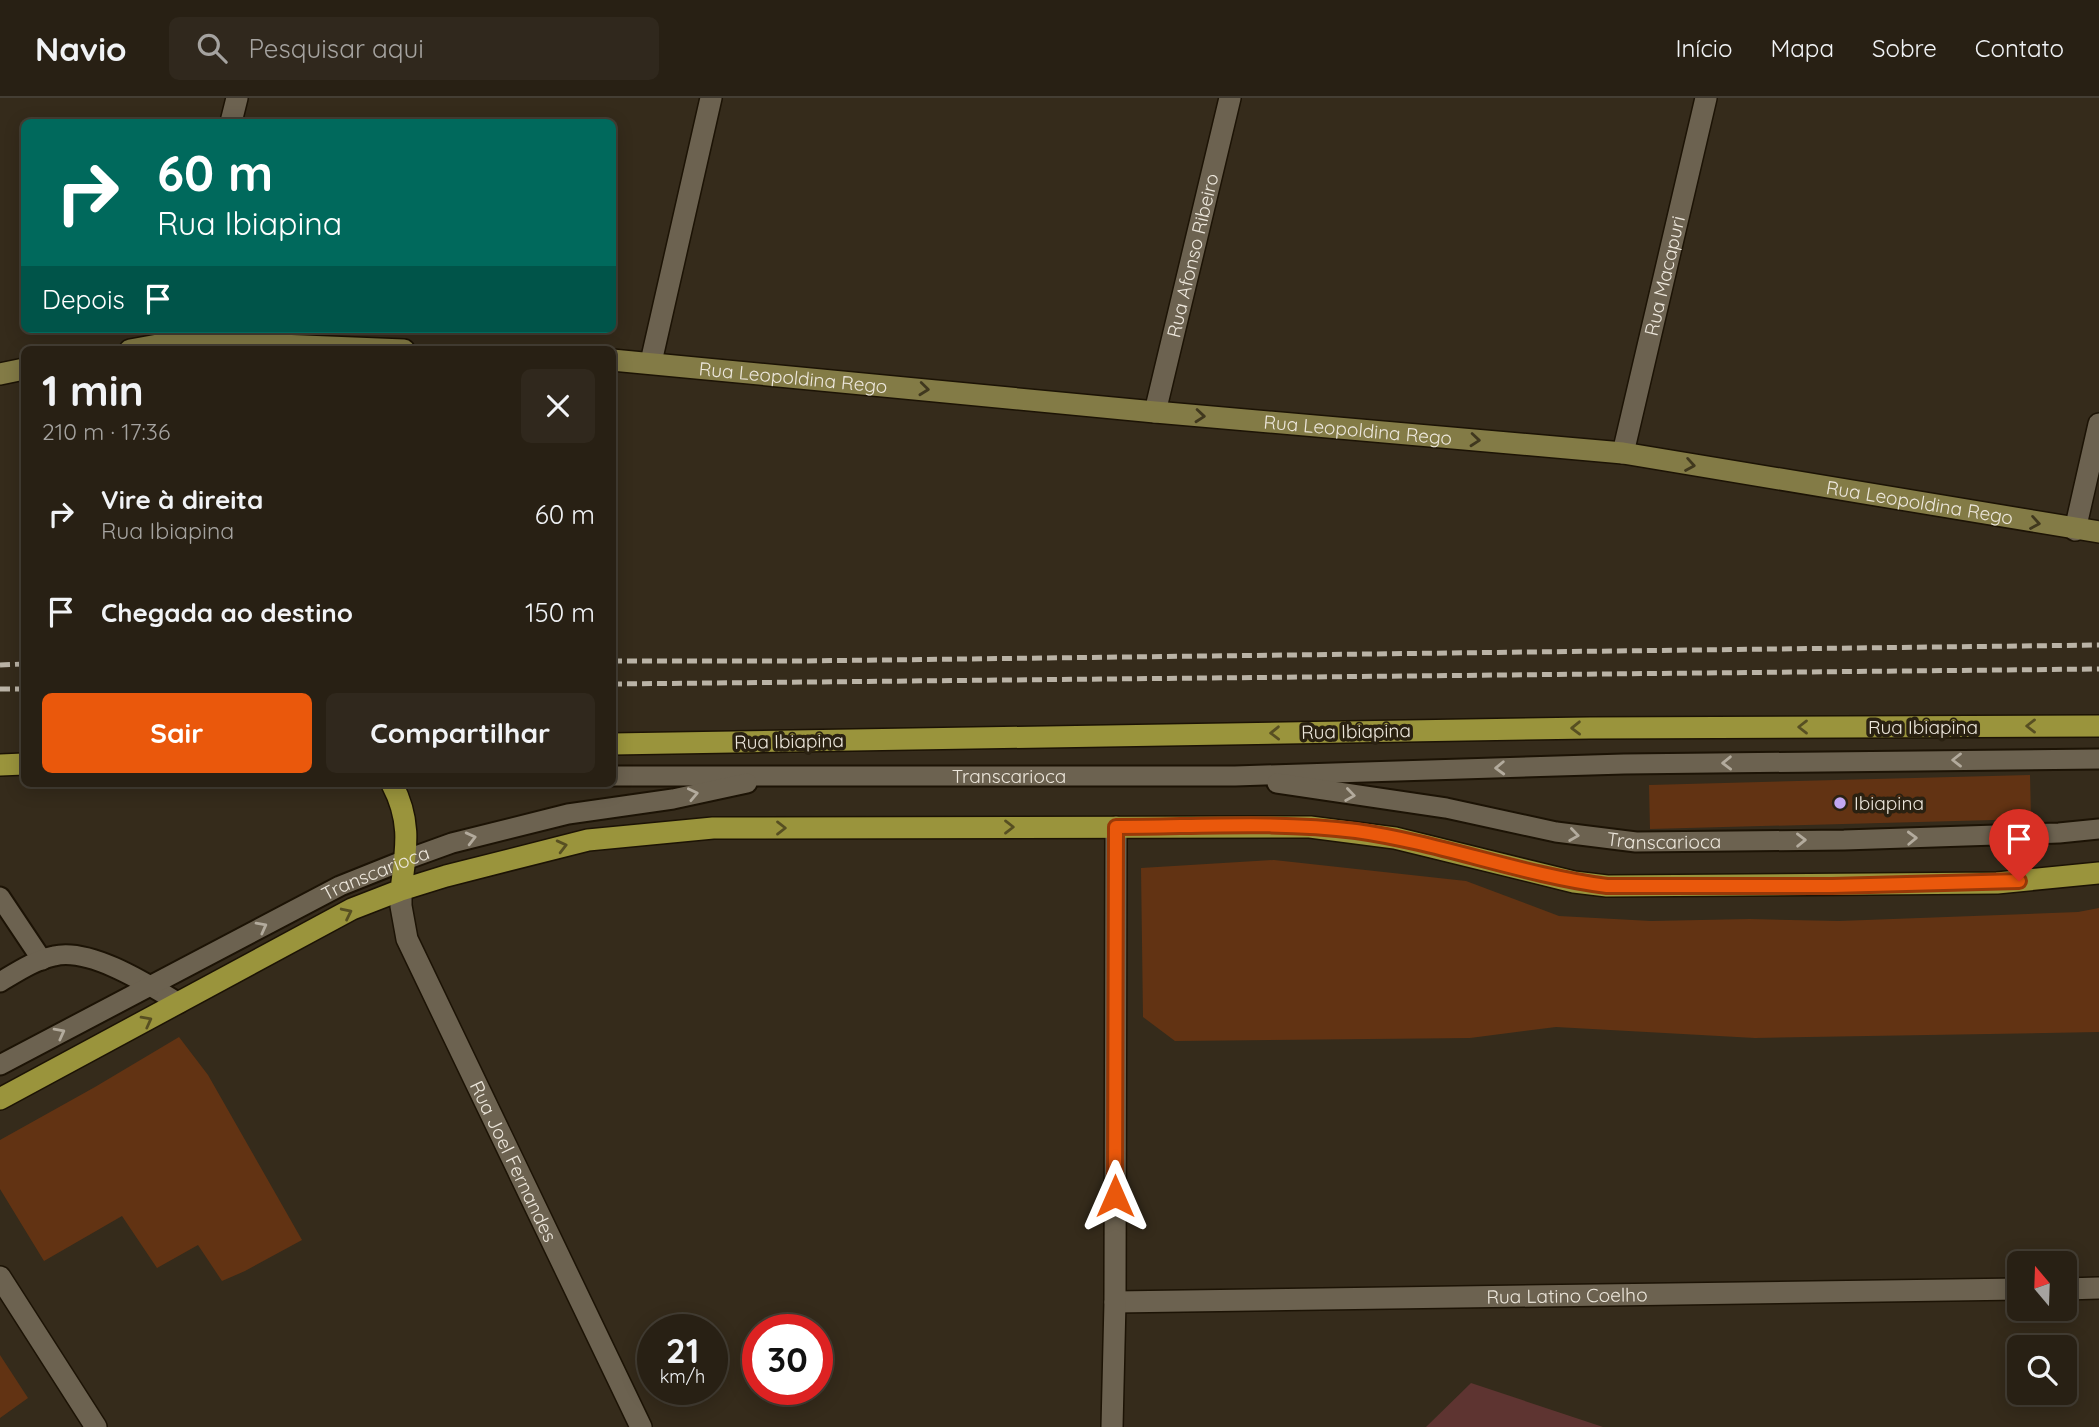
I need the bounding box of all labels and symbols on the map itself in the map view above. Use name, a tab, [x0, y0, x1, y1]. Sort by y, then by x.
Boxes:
street label: Rua Afonso Ribeiro	[1161, 171, 1224, 340]
street label: Rua Macapuri	[1639, 213, 1690, 338]
street label: Rua Leopoldina Rego	[698, 356, 888, 398]
one-way arrow	[919, 381, 930, 396]
one-way arrow	[1194, 408, 1205, 423]
street label: Rua Leopoldina Rego	[1262, 410, 1453, 450]
one-way arrow	[1470, 432, 1481, 447]
one-way arrow	[1684, 457, 1696, 472]
street label: Rua Leopoldina Rego	[1824, 475, 2015, 530]
one-way arrow	[2029, 515, 2041, 530]
street label: Rua Ibiapina	[1868, 715, 1978, 739]
street label: Rua Ibiapina	[1301, 718, 1411, 744]
one-way arrow	[2025, 719, 2036, 734]
one-way arrow	[1570, 720, 1581, 736]
one-way arrow	[1798, 720, 1809, 735]
one-way arrow	[1269, 725, 1280, 741]
street label: Rua Ibiapina	[734, 728, 844, 754]
one-way arrow	[1952, 752, 1962, 768]
one-way arrow	[1722, 755, 1733, 770]
one-way arrow	[1494, 760, 1505, 776]
street label: Transcarioca	[952, 764, 1066, 788]
one-way arrow	[1344, 787, 1356, 802]
one-way arrow	[687, 788, 699, 803]
place label: Ibiapina	[1854, 791, 1924, 815]
marker: Ibiapina	[1832, 795, 1848, 811]
pin	[1989, 809, 2049, 881]
one-way arrow	[1004, 819, 1014, 835]
one-way arrow	[776, 820, 787, 836]
street label: Transcarioca	[1605, 826, 1721, 854]
one-way arrow	[1568, 827, 1580, 842]
one-way arrow	[1907, 830, 1918, 845]
one-way arrow	[464, 832, 476, 847]
one-way arrow	[1796, 832, 1807, 848]
street label: Transcarioca	[317, 840, 433, 906]
one-way arrow	[556, 840, 568, 854]
one-way arrow	[340, 907, 352, 921]
one-way arrow	[254, 921, 267, 935]
one-way arrow	[139, 1016, 152, 1029]
one-way arrow	[53, 1028, 66, 1041]
street label: Rua Joel Fernandes	[465, 1077, 562, 1246]
position arrow	[1078, 1159, 1152, 1233]
north arrow	[2007, 1251, 2077, 1321]
street label: Rua Latino Coelho	[1486, 1282, 1648, 1309]
speed limit sign: 30	[742, 1314, 833, 1405]

